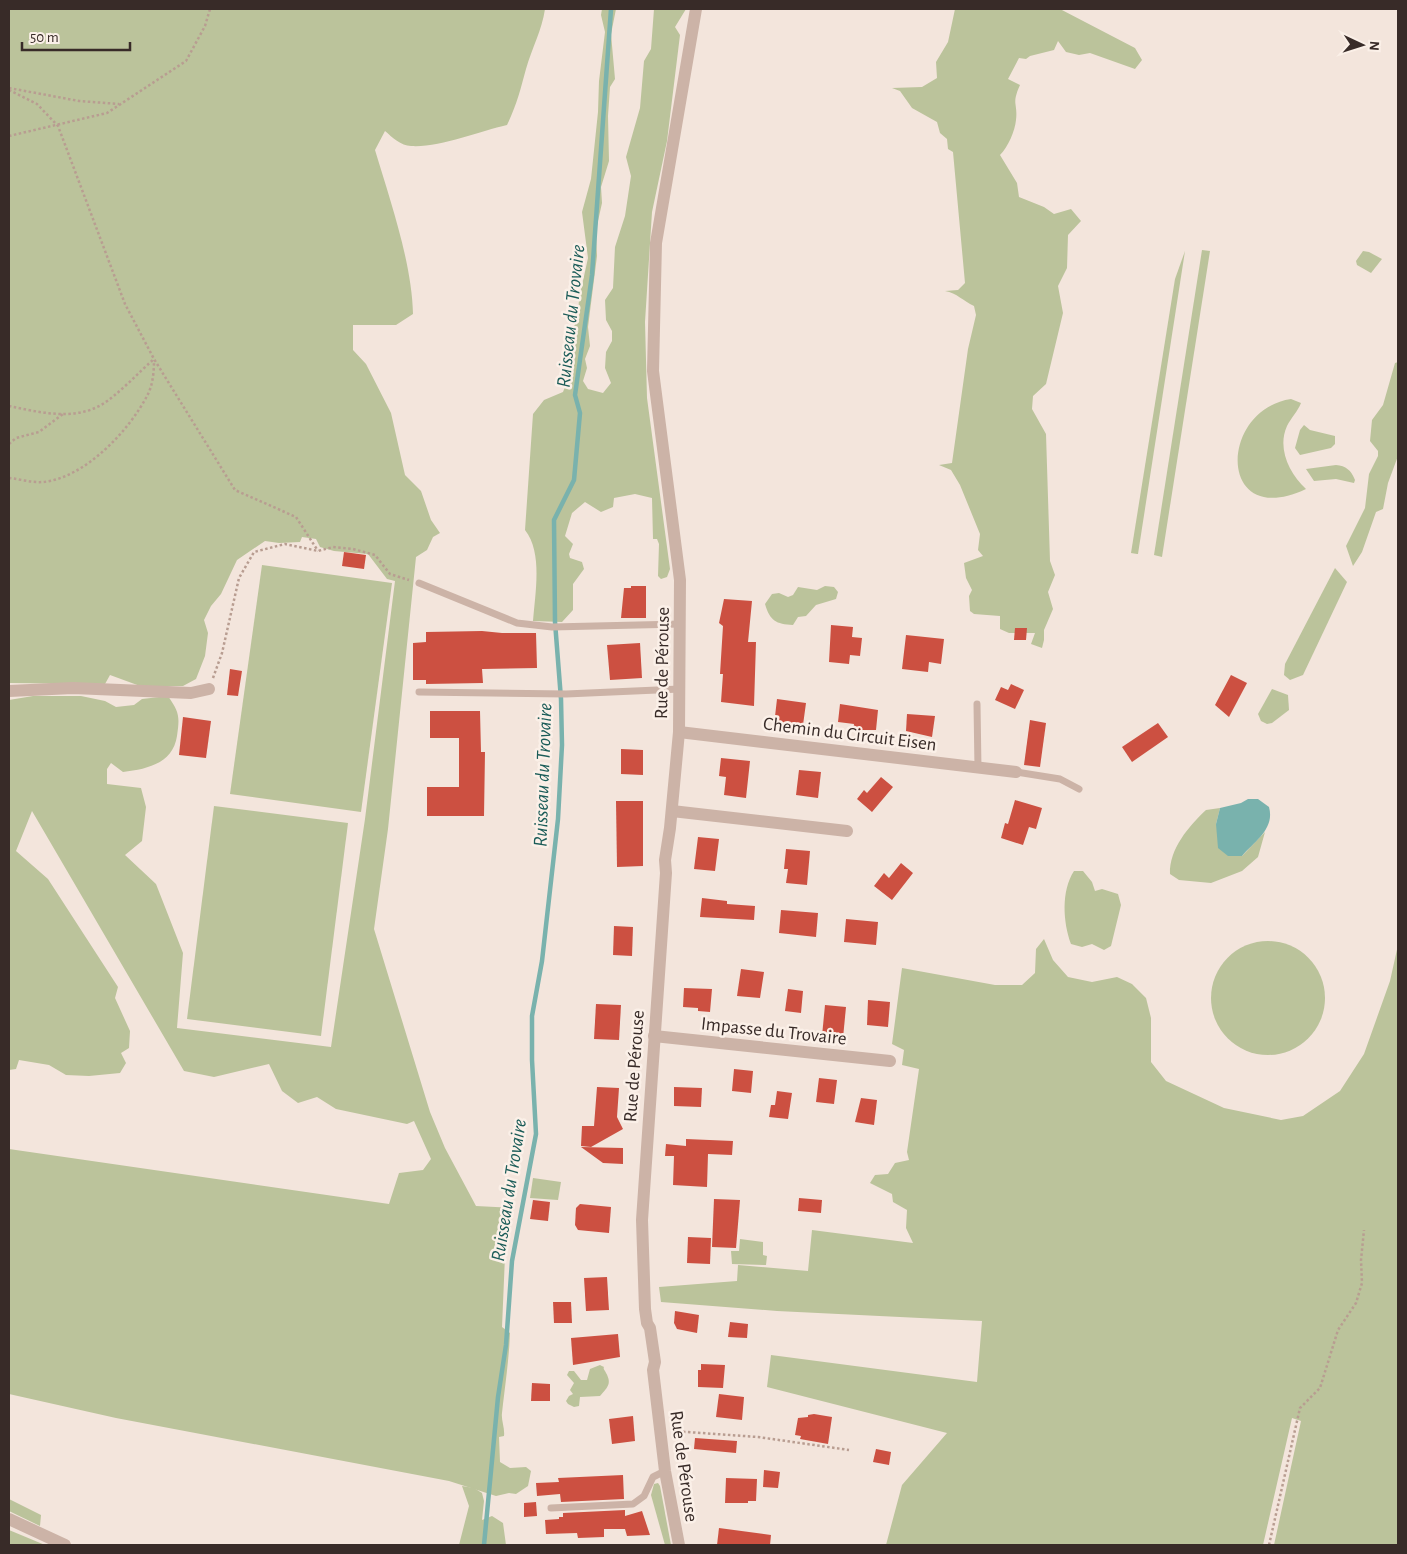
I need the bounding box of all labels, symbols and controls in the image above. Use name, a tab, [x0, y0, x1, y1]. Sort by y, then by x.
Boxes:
scale bar	[22, 20, 130, 52]
north arrow	[1337, 20, 1387, 70]
text: 50 m	[30, 30, 59, 45]
text: N	[1367, 40, 1381, 51]
water label: Ruisseau du Trovaire	[554, 243, 589, 389]
street label: Rue de Pérouse	[652, 607, 673, 719]
water label: Ruisseau du Trovaire	[530, 702, 556, 847]
street label: Chemin du Circuit Eisen	[762, 714, 938, 755]
street label: Rue de Pérouse	[621, 1009, 648, 1123]
street label: Impasse du Trovaire	[700, 1014, 848, 1049]
water label: Ruisseau du Trovaire	[488, 1117, 530, 1263]
street label: Rue de Pérouse	[666, 1409, 701, 1523]

